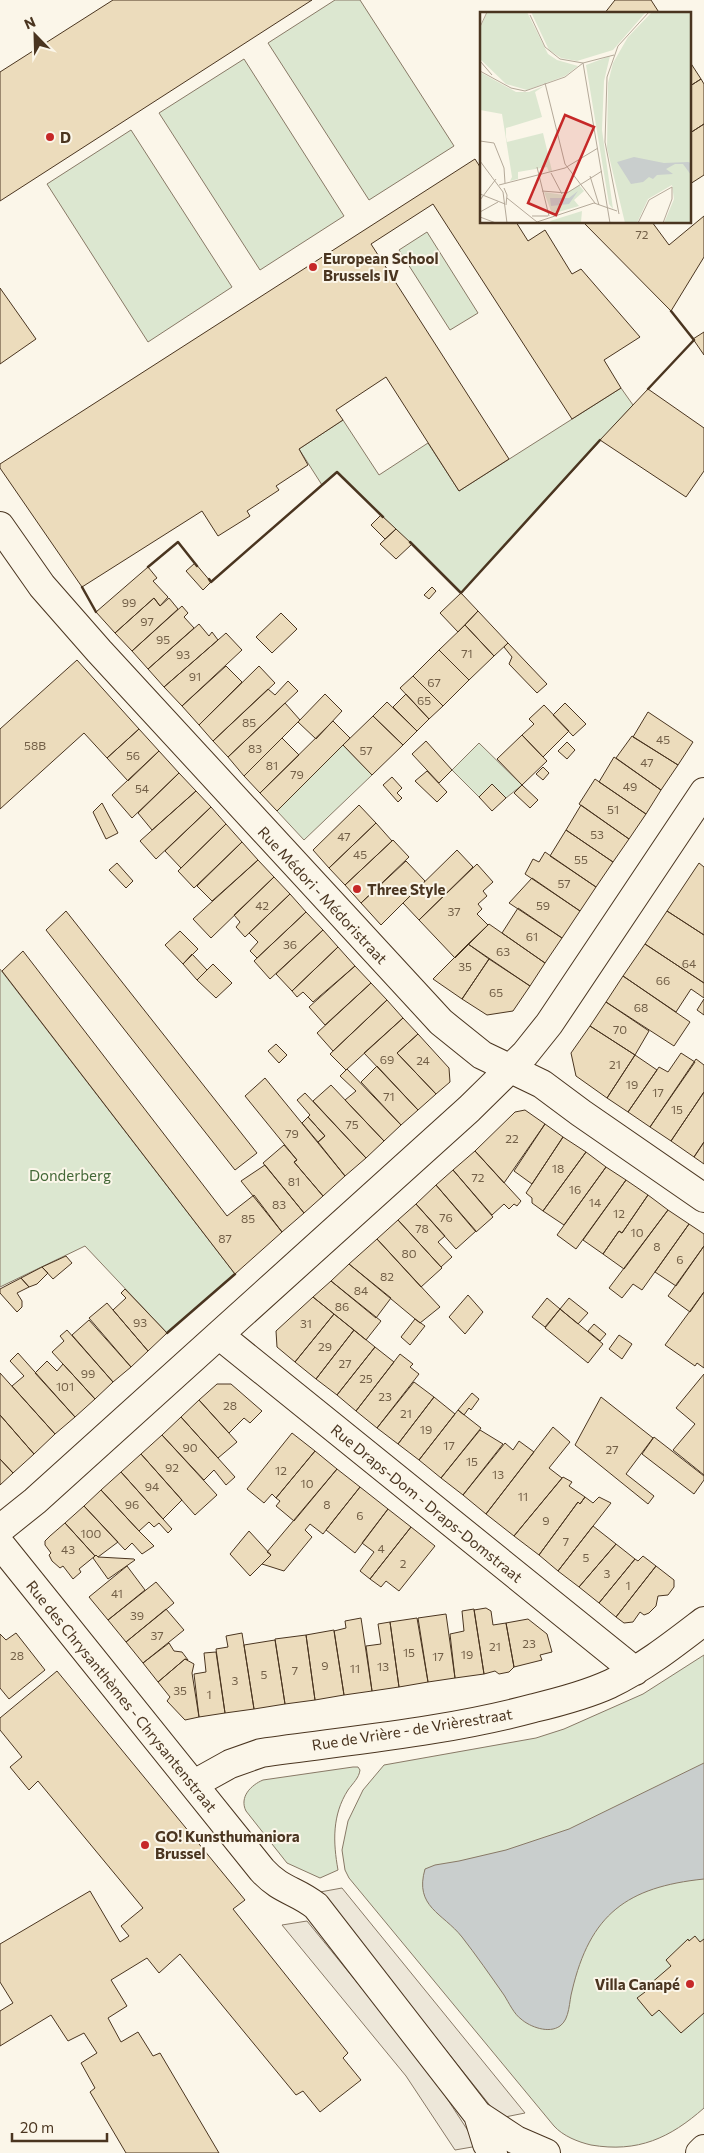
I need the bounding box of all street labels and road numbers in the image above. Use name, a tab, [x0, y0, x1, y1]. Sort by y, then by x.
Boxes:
street label: Rue Médori - Médoristraat	[255, 823, 391, 967]
street label: Rue Draps-Dom - Draps-Domstraat	[328, 1420, 526, 1586]
street label: Rue des Chrysanthèmes - Chrysantenstraat	[23, 1577, 221, 1815]
street label: Rue de Vrière - de Vrièrestraat	[311, 1704, 513, 1754]

